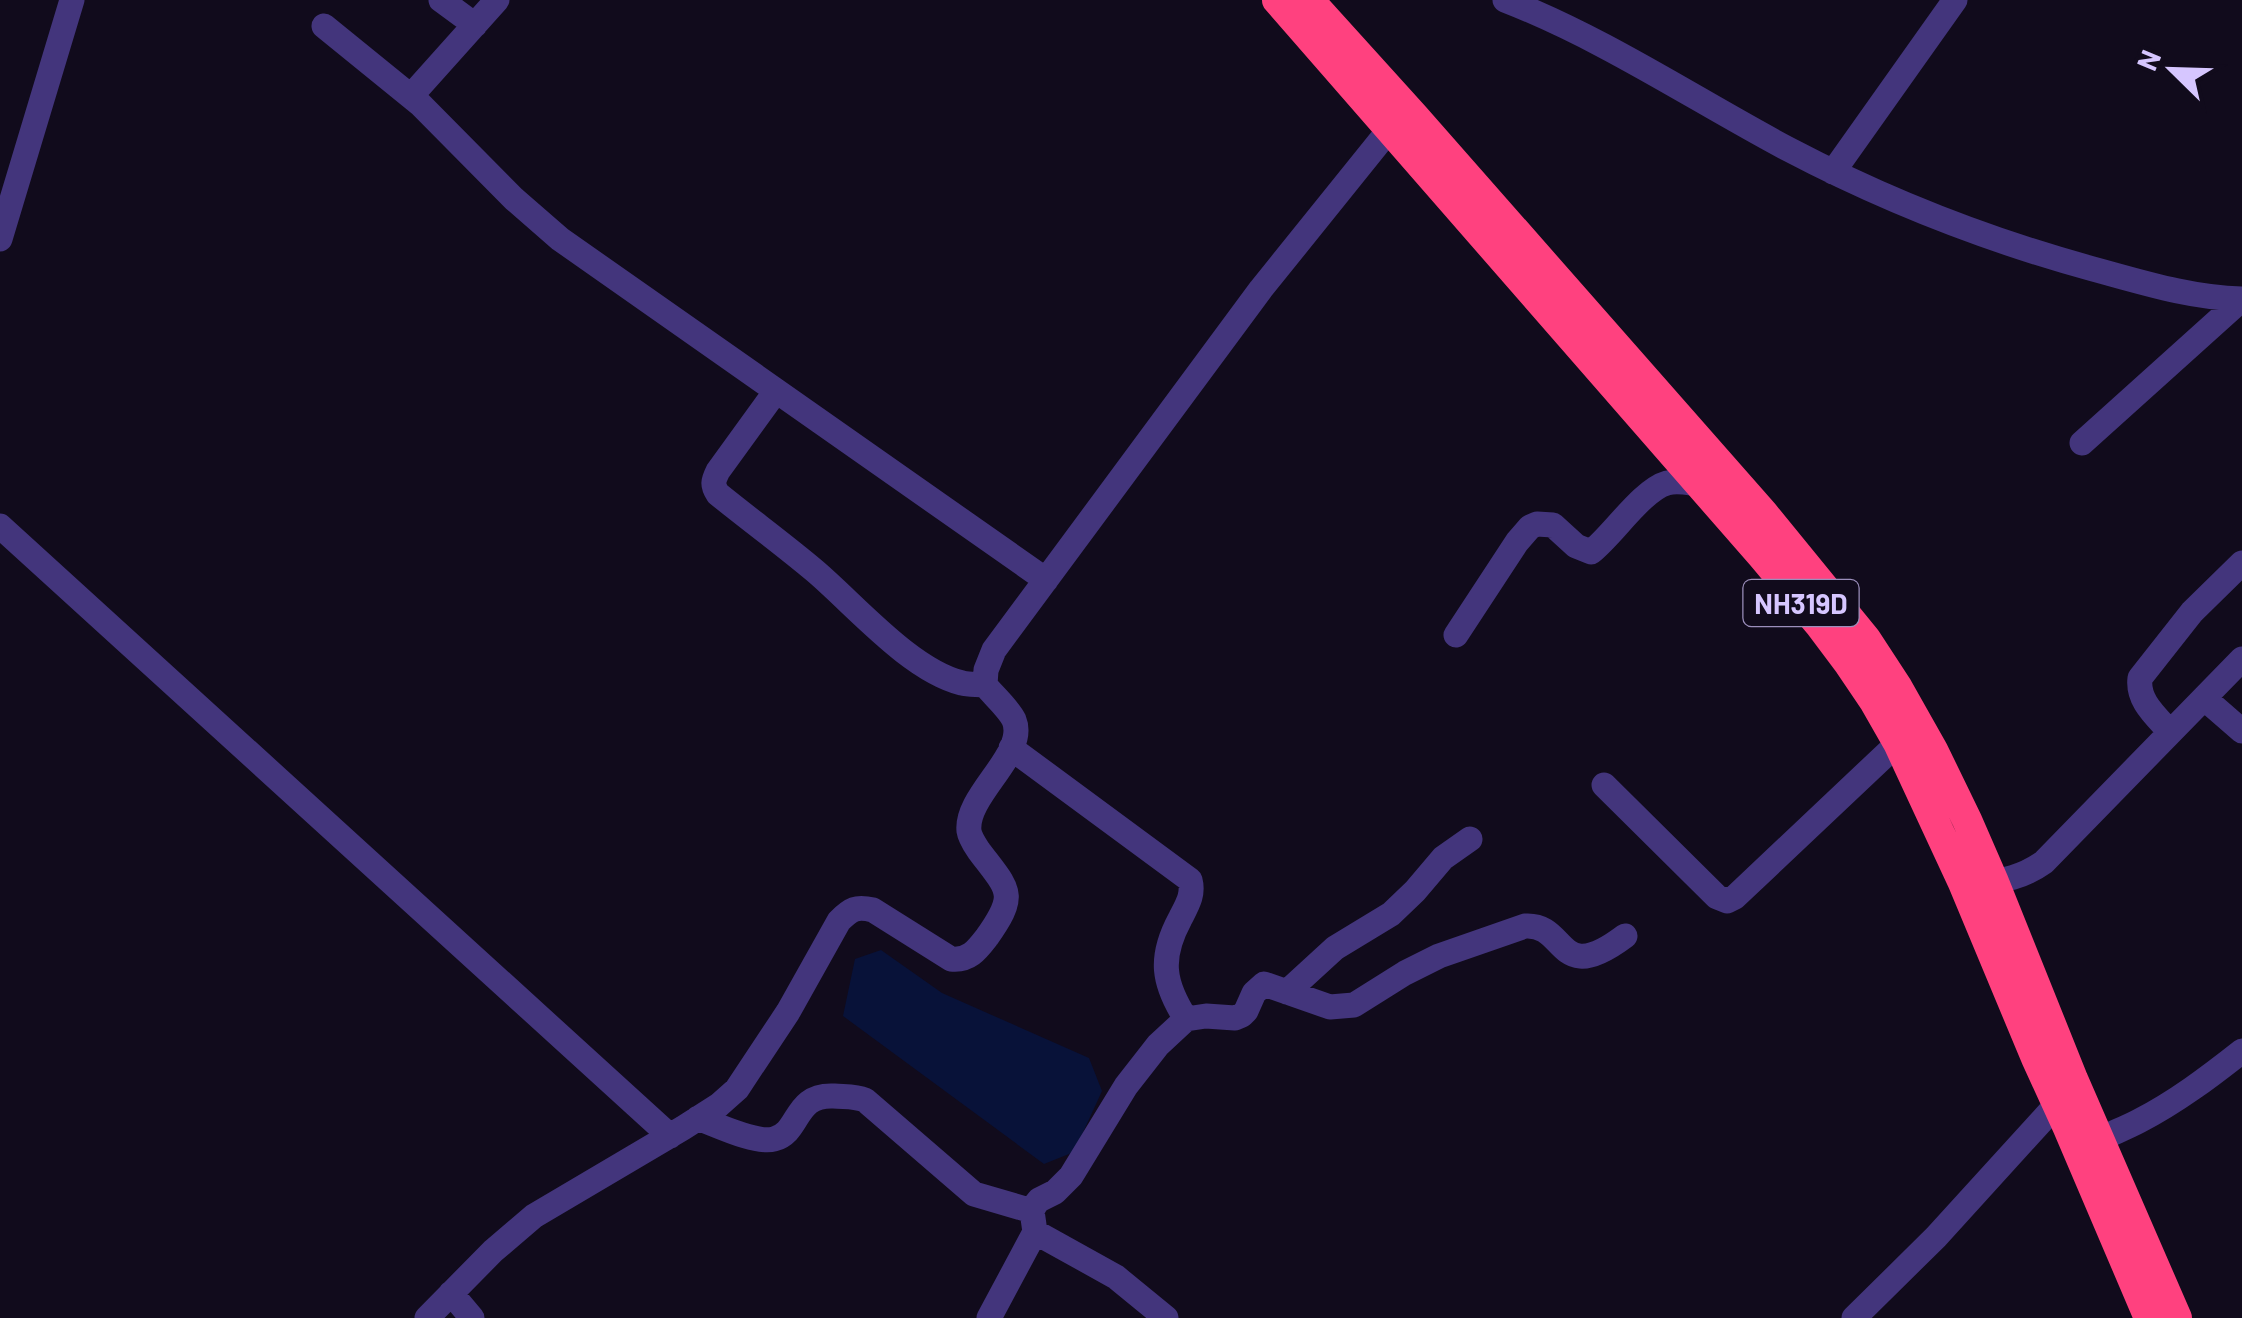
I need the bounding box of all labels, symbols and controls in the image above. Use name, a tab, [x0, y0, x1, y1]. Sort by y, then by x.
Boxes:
north arrow	[2122, 20, 2222, 120]
text: N	[2129, 45, 2167, 75]
road number: NH319D	[1744, 580, 1858, 626]

